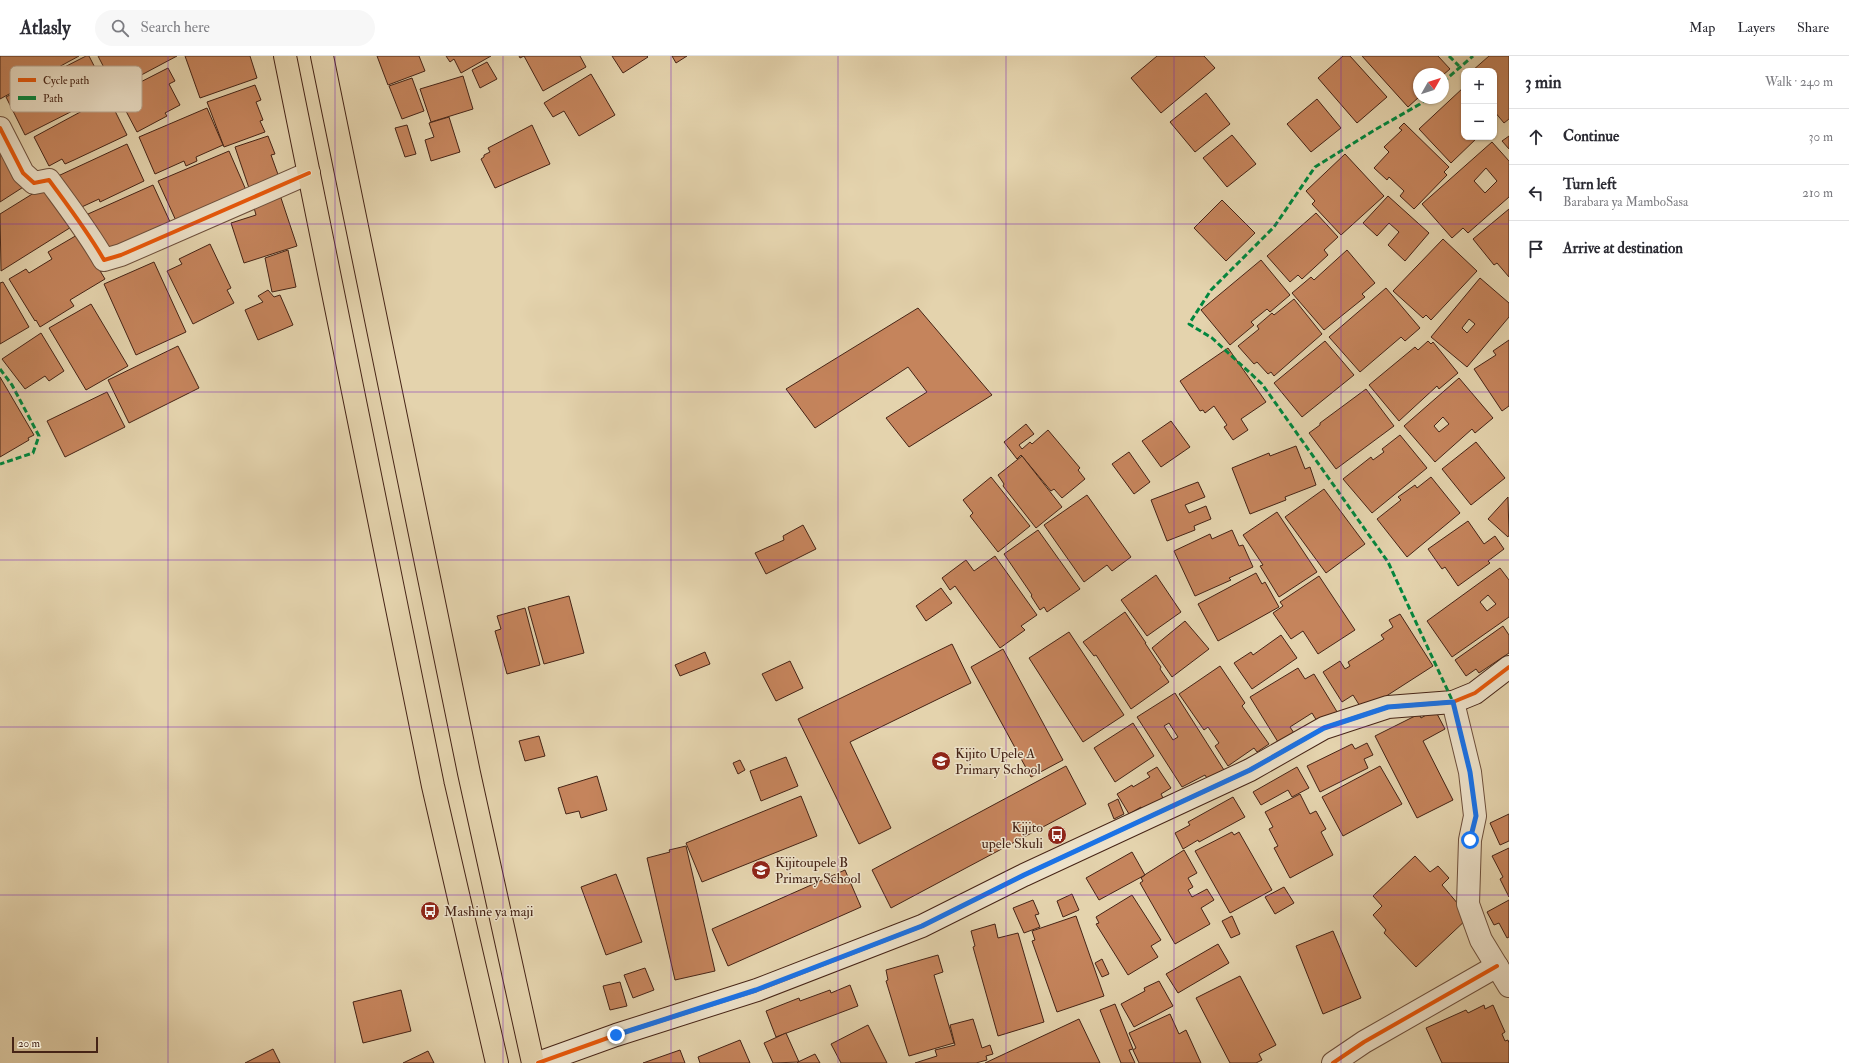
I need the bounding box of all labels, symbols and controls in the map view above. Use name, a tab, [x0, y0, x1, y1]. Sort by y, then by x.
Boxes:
search box	[95, 10, 375, 46]
text: Atlasly	[20, 16, 71, 40]
icon: search	[109, 17, 131, 39]
text: Search here	[141, 18, 210, 37]
text: Map	[1689, 19, 1715, 36]
text: Layers	[1737, 19, 1775, 36]
text: Share	[1797, 19, 1829, 36]
legend	[10, 66, 142, 112]
north arrow	[1413, 68, 1449, 104]
map controls	[1461, 68, 1497, 140]
button: +	[1461, 68, 1497, 104]
text: 3 min	[1525, 72, 1562, 93]
text: Cycle path	[43, 74, 89, 88]
text: Walk · 240 m	[1765, 74, 1833, 90]
text: Path	[43, 92, 63, 105]
button: −	[1461, 104, 1497, 140]
icon: ahead	[1525, 126, 1547, 148]
text: Continue	[1563, 127, 1619, 146]
text: 30 m	[1809, 129, 1833, 145]
text: Turn left	[1563, 175, 1617, 194]
icon: left	[1525, 182, 1547, 204]
text: 210 m	[1802, 185, 1833, 201]
text: Barabara ya MamboSasa	[1563, 194, 1688, 210]
icon: arrive	[1525, 238, 1547, 260]
text: Arrive at destination	[1563, 239, 1683, 258]
place label: Kijito Upele A Primary School	[955, 745, 1041, 779]
school or university icon: Kijito Upele A Primary School	[930, 750, 952, 772]
place label: Kijito upele Skuli	[982, 819, 1043, 853]
bus stop icon: Kijito upele Skuli	[1046, 824, 1068, 846]
route start	[1461, 831, 1479, 849]
place label: Kijitoupele B Primary School	[775, 854, 861, 888]
school or university icon: Kijitoupele B Primary School	[750, 859, 772, 881]
bus stop icon: Mashine ya maji	[419, 900, 441, 922]
place label: Mashine ya maji	[444, 903, 534, 921]
route end	[607, 1026, 625, 1044]
scale bar	[12, 1035, 98, 1054]
text: 20 m	[18, 1037, 40, 1050]

